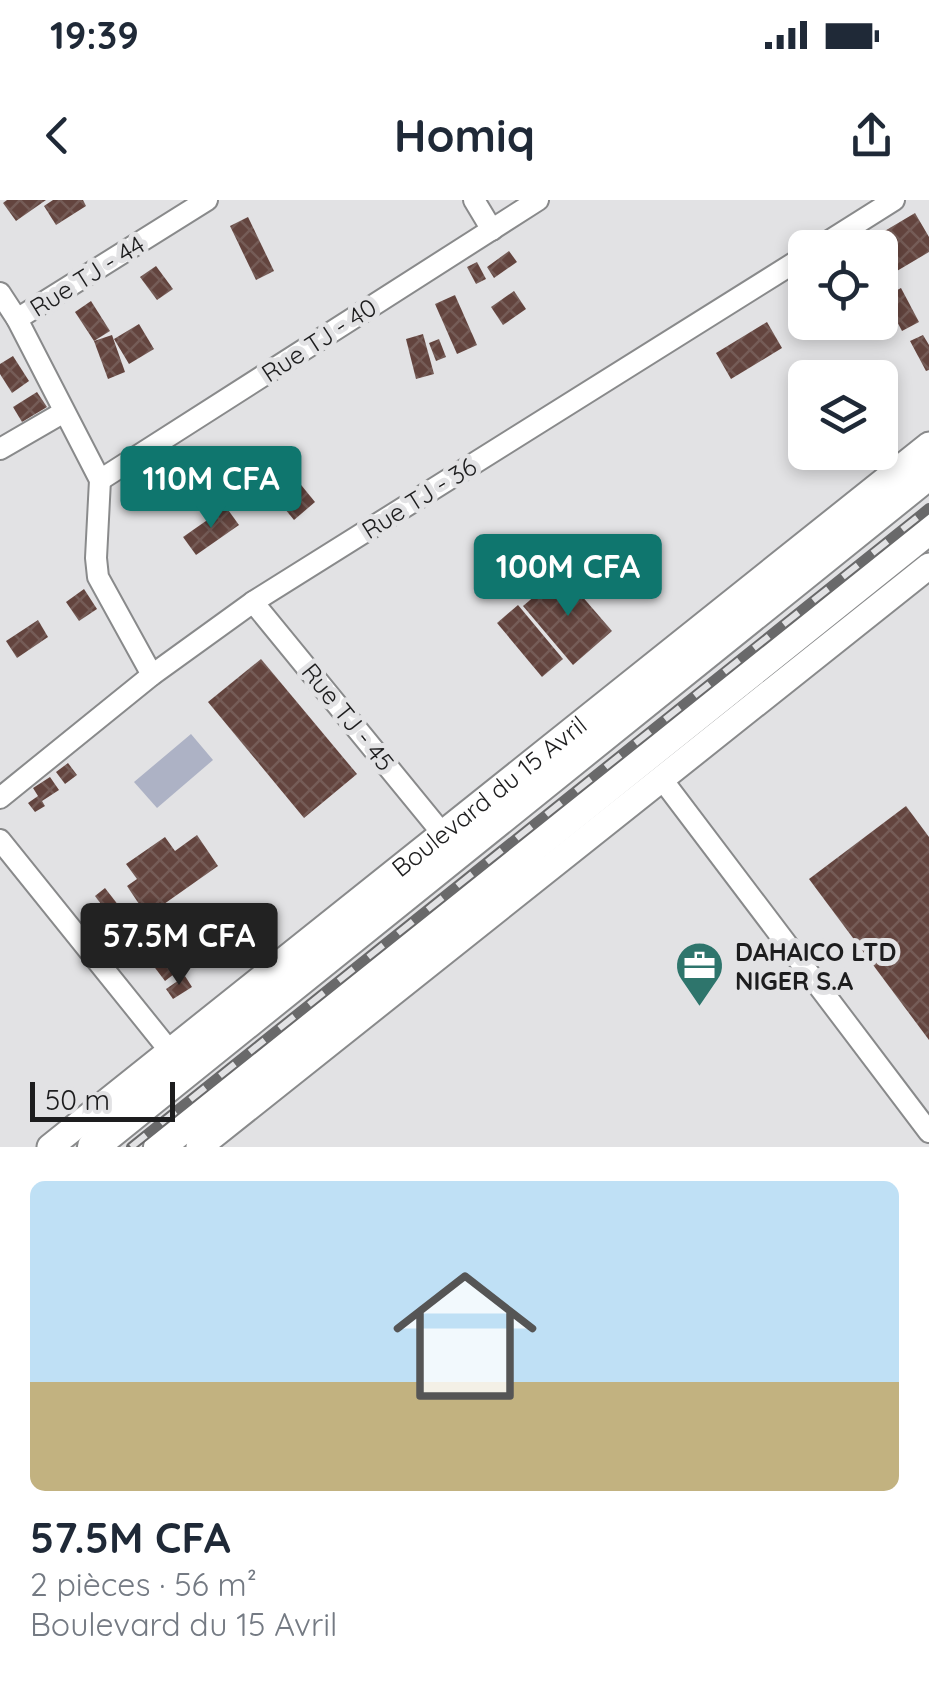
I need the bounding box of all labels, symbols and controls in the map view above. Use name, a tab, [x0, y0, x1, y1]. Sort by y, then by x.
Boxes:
text: 19:39	[50, 11, 139, 59]
text: Homiq	[394, 107, 535, 163]
icon: back	[30, 108, 85, 163]
icon: share	[844, 108, 899, 163]
street label: Rue TJ - 44	[24, 228, 150, 323]
map controls	[788, 230, 898, 470]
button: locate	[788, 230, 898, 340]
street label: Rue TJ - 40	[255, 291, 382, 388]
button: layers	[788, 360, 898, 470]
pin: 110M CFA	[108, 446, 314, 531]
street label: Rue TJ - 36	[356, 450, 482, 545]
text: 110M CFA	[142, 458, 280, 498]
pin: 100M CFA	[465, 534, 671, 619]
text: 100M CFA	[496, 546, 640, 586]
street label: Rue TJ - 45	[295, 656, 401, 777]
street label: Boulevard du 15 Avril	[385, 709, 592, 883]
pin: 57.5M CFA	[65, 903, 293, 988]
text: 57.5M CFA	[103, 915, 255, 955]
place label: DAHAICO LTD NIGER S.A	[735, 936, 896, 996]
office icon: DAHAICO LTD NIGER S.A	[674, 940, 726, 1008]
scale bar	[30, 1077, 175, 1121]
text: 50 m	[45, 1082, 110, 1117]
icon: home	[375, 1246, 555, 1426]
text: 57.5M CFA	[30, 1511, 231, 1564]
text: 2 pièces · 56 m²	[30, 1564, 257, 1604]
text: Boulevard du 15 Avril	[30, 1604, 337, 1644]

